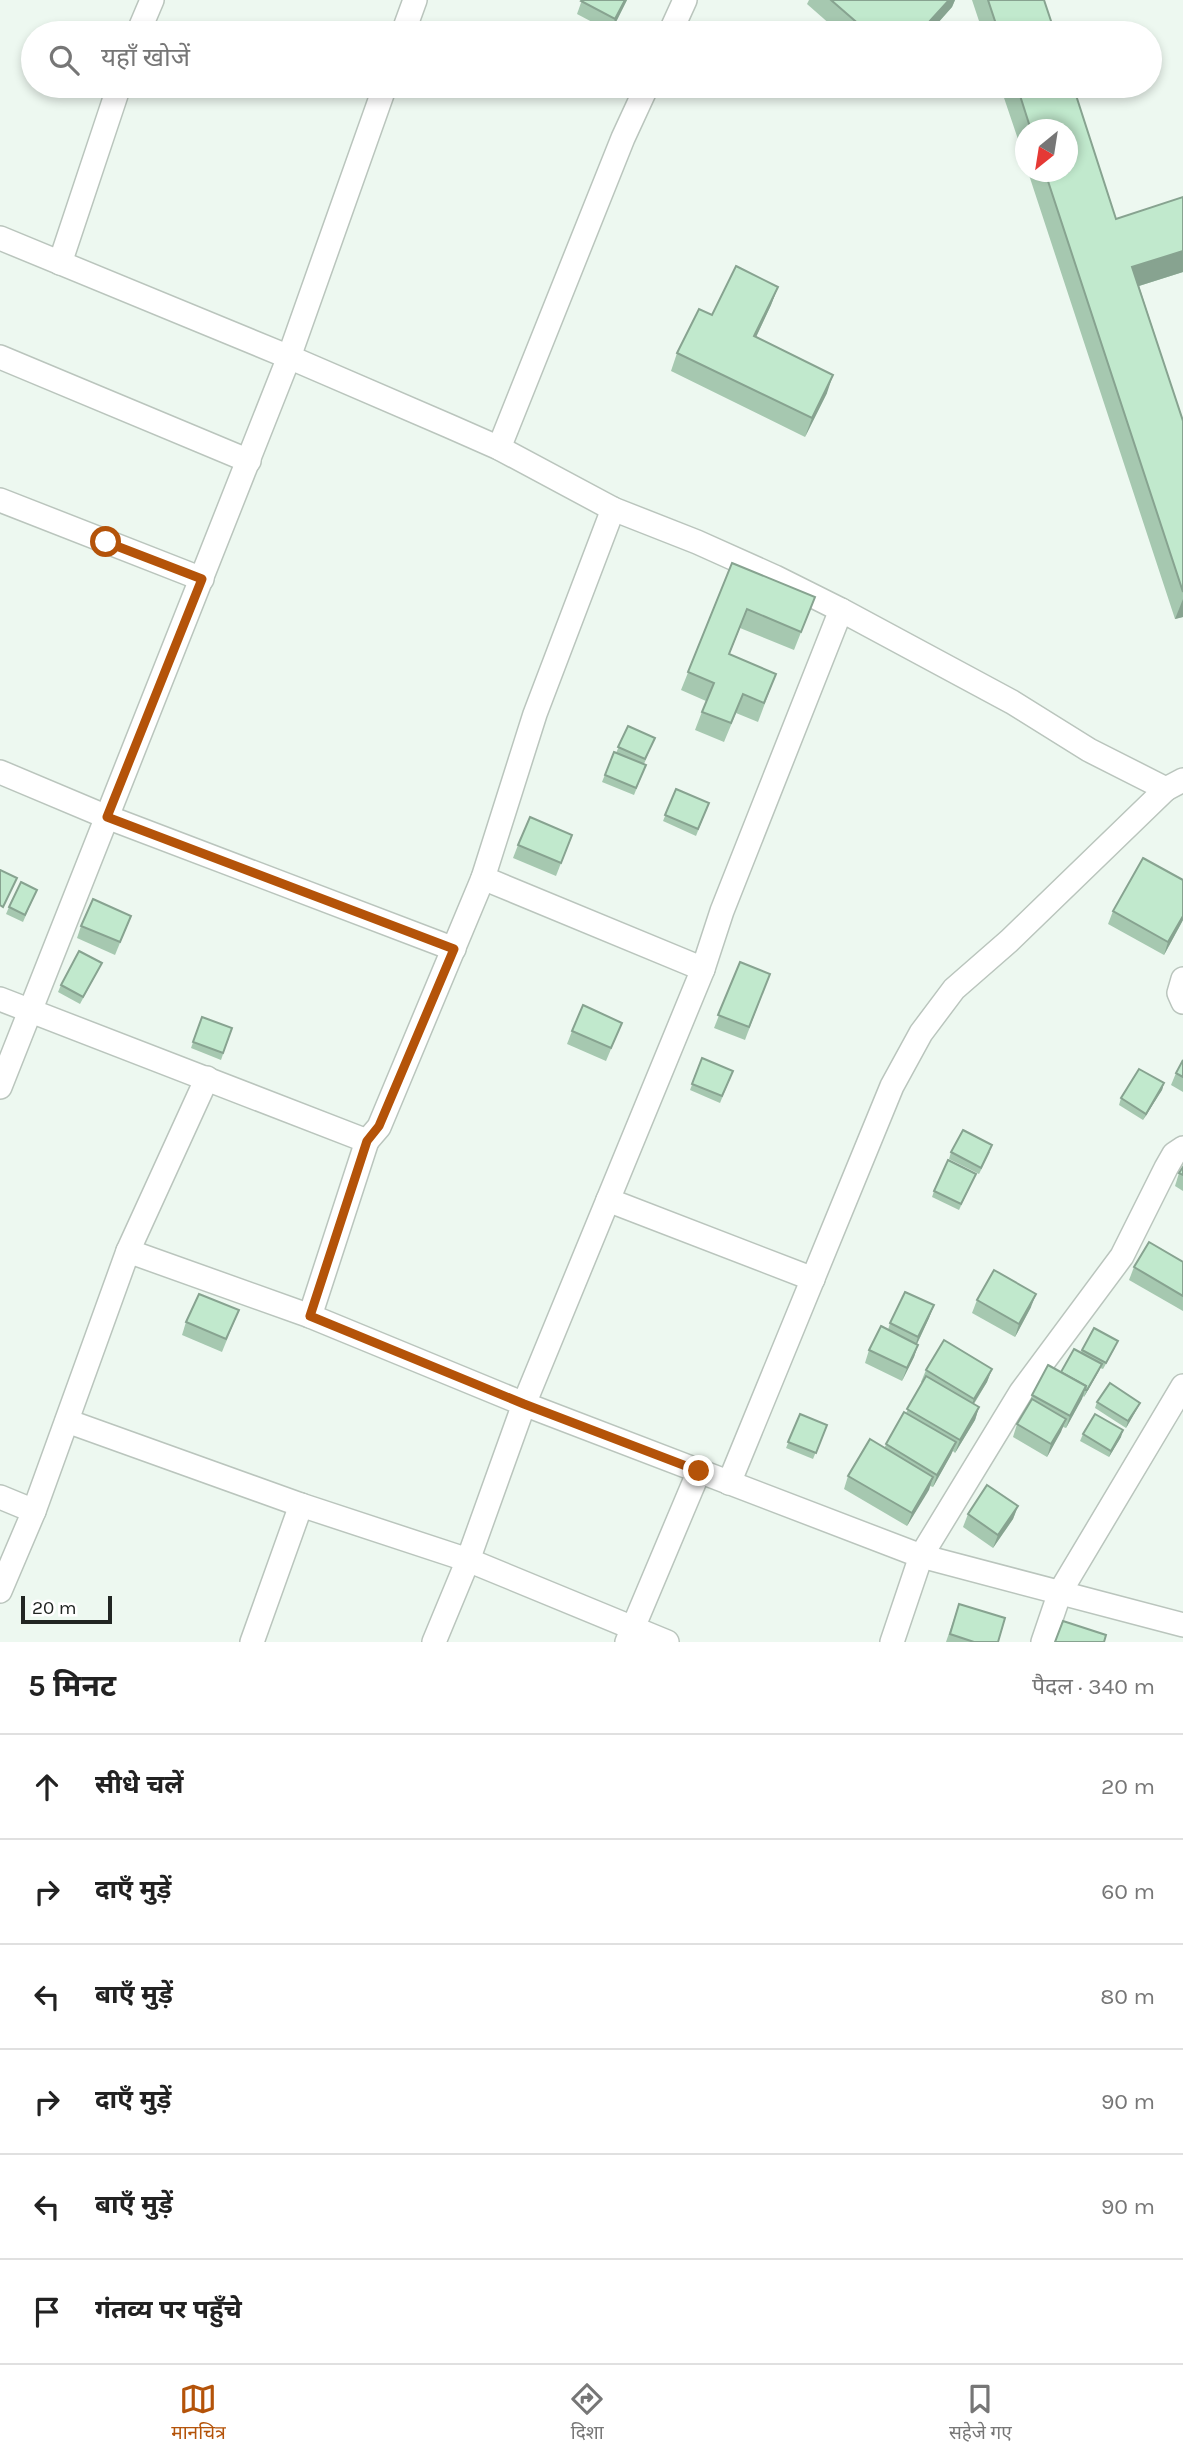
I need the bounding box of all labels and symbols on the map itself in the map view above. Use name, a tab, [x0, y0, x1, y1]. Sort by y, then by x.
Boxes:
north arrow	[1015, 119, 1078, 182]
route start	[90, 526, 121, 557]
route end	[683, 1455, 714, 1486]
scale bar	[21, 1593, 112, 1625]

